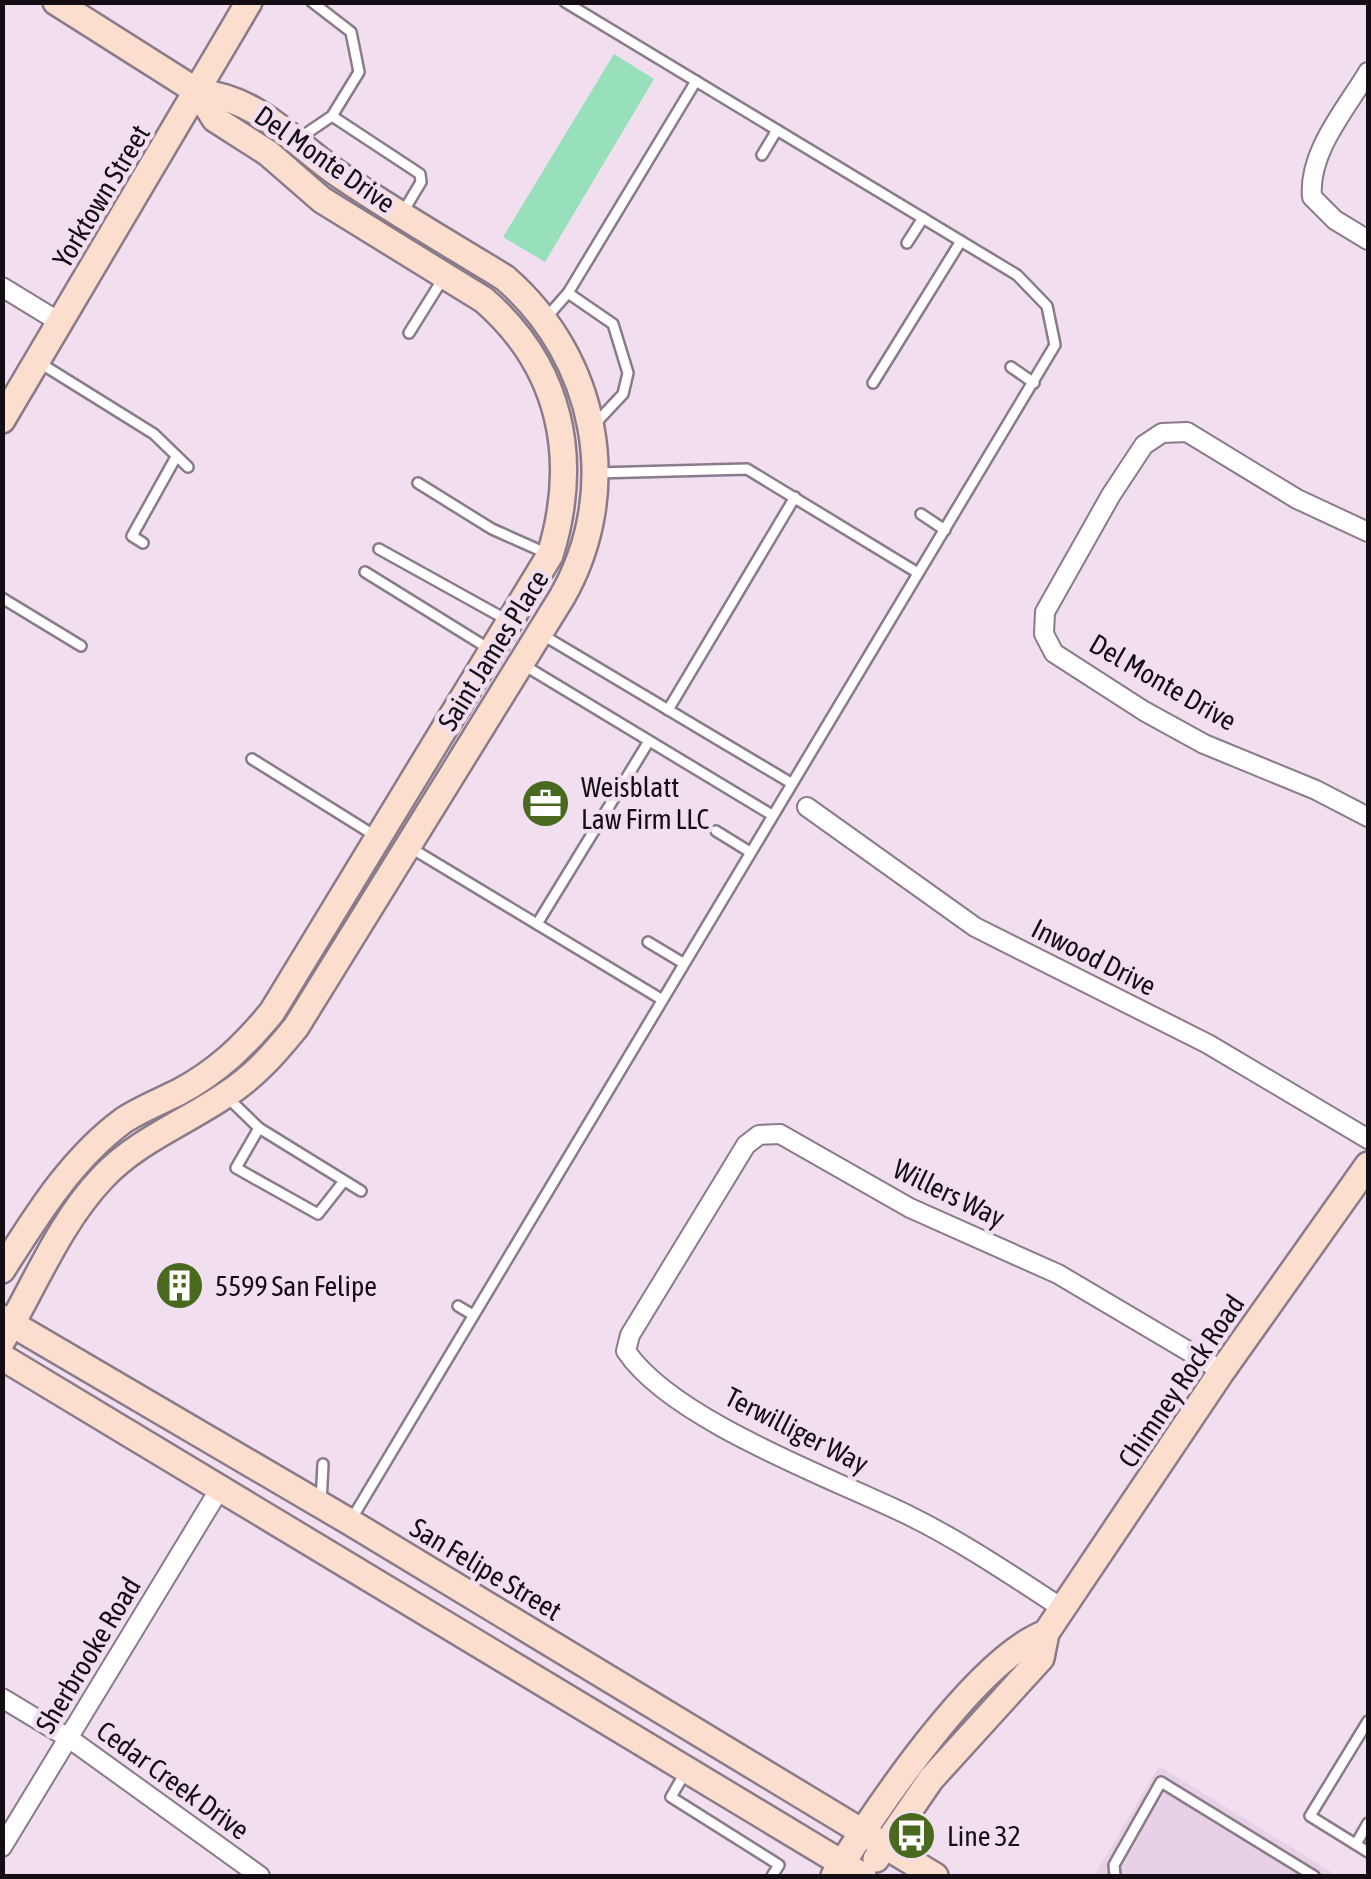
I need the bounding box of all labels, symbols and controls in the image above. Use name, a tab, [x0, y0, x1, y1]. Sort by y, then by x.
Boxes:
street label: Del Monte Drive	[249, 99, 401, 219]
street label: Yorktown Street	[46, 119, 156, 273]
street label: Saint James Place	[431, 564, 555, 736]
street label: Del Monte Drive	[1084, 627, 1242, 737]
place label: Weisblatt Law Firm LLC	[581, 771, 710, 835]
office icon: Weisblatt Law Firm LLC	[520, 777, 572, 829]
street label: Inwood Drive	[1027, 912, 1161, 1002]
street label: Willers Way	[888, 1152, 1010, 1234]
building icon: 5599 San Felipe	[154, 1260, 206, 1312]
place label: 5599 San Felipe	[215, 1270, 377, 1302]
street label: Chimney Rock Road	[1111, 1289, 1251, 1473]
street label: Terwilliger Way	[720, 1380, 874, 1480]
street label: San Felipe Street	[405, 1511, 567, 1627]
street label: Sherbrooke Road	[29, 1571, 147, 1739]
street label: Cedar Creek Drive	[91, 1714, 255, 1846]
bus stop icon: Line 32	[886, 1810, 938, 1862]
place label: Line 32	[947, 1820, 1021, 1852]

